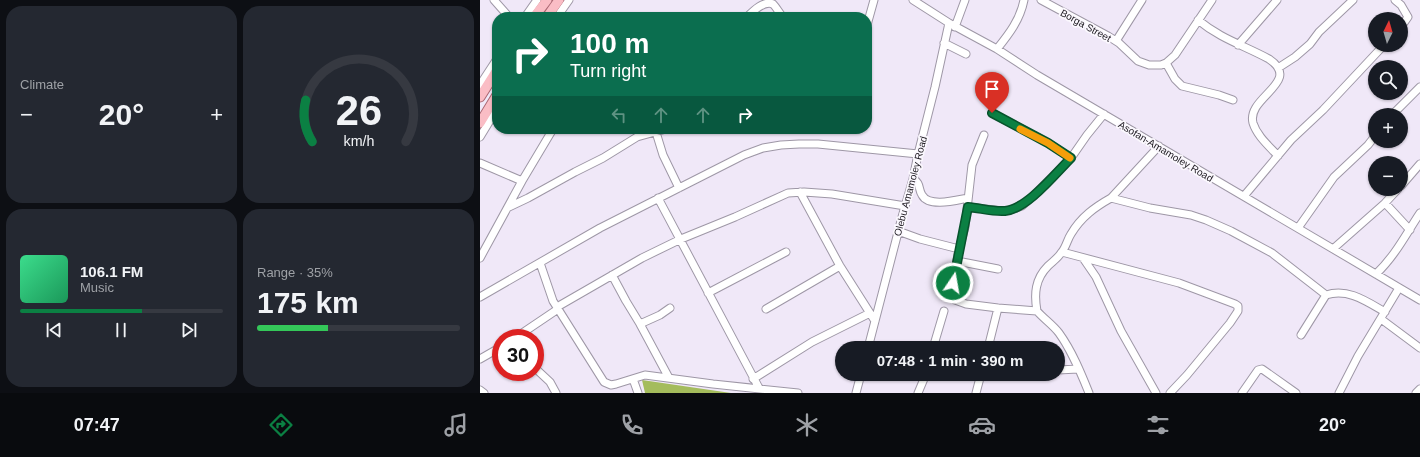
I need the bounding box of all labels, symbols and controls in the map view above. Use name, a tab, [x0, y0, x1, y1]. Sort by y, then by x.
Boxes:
street label: Borga Street	[1059, 7, 1113, 44]
north arrow	[1368, 12, 1408, 52]
map controls	[1368, 12, 1408, 196]
icon: right	[504, 28, 556, 80]
text: 100 m	[570, 28, 649, 59]
button: search	[1368, 60, 1408, 100]
text: Turn right	[570, 61, 646, 81]
pin	[975, 72, 1009, 113]
text: Climate	[20, 77, 64, 92]
icon: arrive	[981, 78, 1003, 100]
text: 26	[335, 87, 382, 134]
text: 20°	[99, 98, 144, 131]
text: −	[20, 102, 33, 127]
text: +	[210, 102, 223, 127]
icon: left	[608, 104, 630, 126]
icon: ahead	[650, 104, 672, 126]
icon: ahead	[692, 104, 714, 126]
icon: right	[734, 104, 756, 126]
button: +	[1368, 108, 1408, 148]
street label: Asofan-Amamoley Road	[1116, 119, 1215, 184]
text: km/h	[343, 133, 374, 149]
street label: Olebu Amamoley Road	[892, 135, 929, 237]
button: −	[1368, 156, 1408, 196]
position arrow	[932, 262, 974, 304]
text: 106.1 FM	[80, 263, 143, 280]
text: Range · 35%	[257, 265, 333, 280]
text: Music	[80, 280, 114, 295]
text: 175 km	[257, 286, 359, 319]
icon: previous	[43, 319, 65, 341]
icon: pause	[110, 319, 132, 341]
icon: next	[178, 319, 200, 341]
speed limit sign: 30	[492, 329, 544, 381]
text: 07:48 · 1 min · 390 m	[877, 352, 1023, 369]
icon: directions	[267, 411, 295, 439]
icon: music	[442, 411, 470, 439]
icon: phone	[618, 411, 646, 439]
icon: climate	[793, 411, 821, 439]
icon: car	[968, 411, 996, 439]
icon: filters	[1144, 411, 1172, 439]
text: 07:47	[74, 415, 120, 435]
text: 20°	[1319, 415, 1346, 435]

